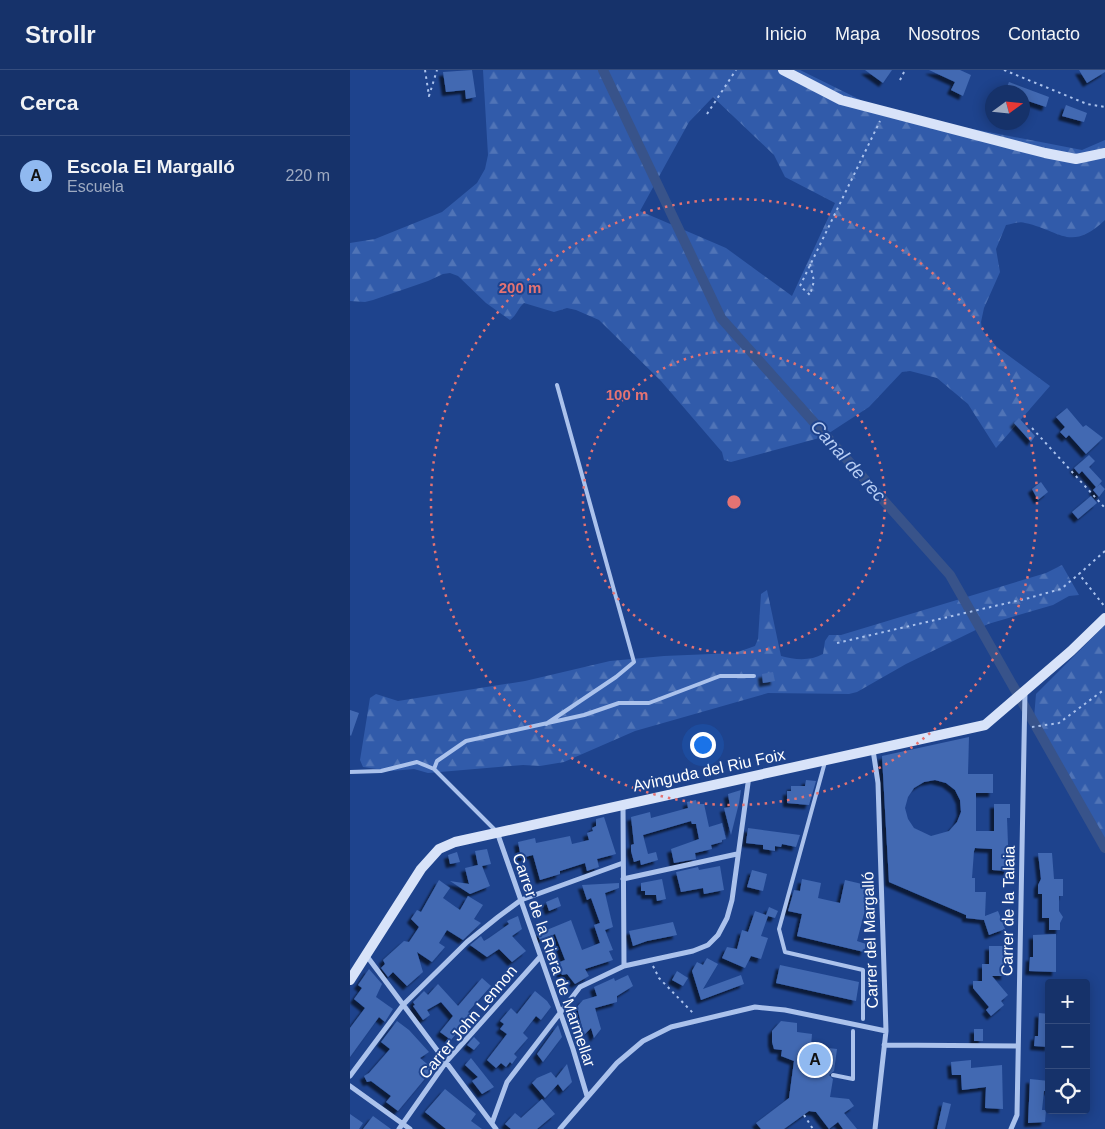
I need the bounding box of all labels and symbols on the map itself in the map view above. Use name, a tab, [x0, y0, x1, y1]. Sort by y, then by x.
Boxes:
north arrow	[985, 85, 1030, 130]
text: 200 m	[499, 279, 541, 296]
text: 100 m	[606, 386, 648, 403]
water label: Canal de rec	[806, 416, 890, 506]
centre of rings	[725, 493, 743, 511]
your location	[690, 732, 716, 758]
street label: Avinguda del Riu Foix	[631, 746, 787, 794]
street label: Carrer de la Talaia	[998, 846, 1018, 976]
street label: Carrer de la Riera de Marmellar	[509, 851, 599, 1070]
street label: Carrer del Margalló	[859, 871, 881, 1009]
street label: Carrer John Lennon	[416, 962, 520, 1082]
pin: A	[799, 1041, 831, 1079]

